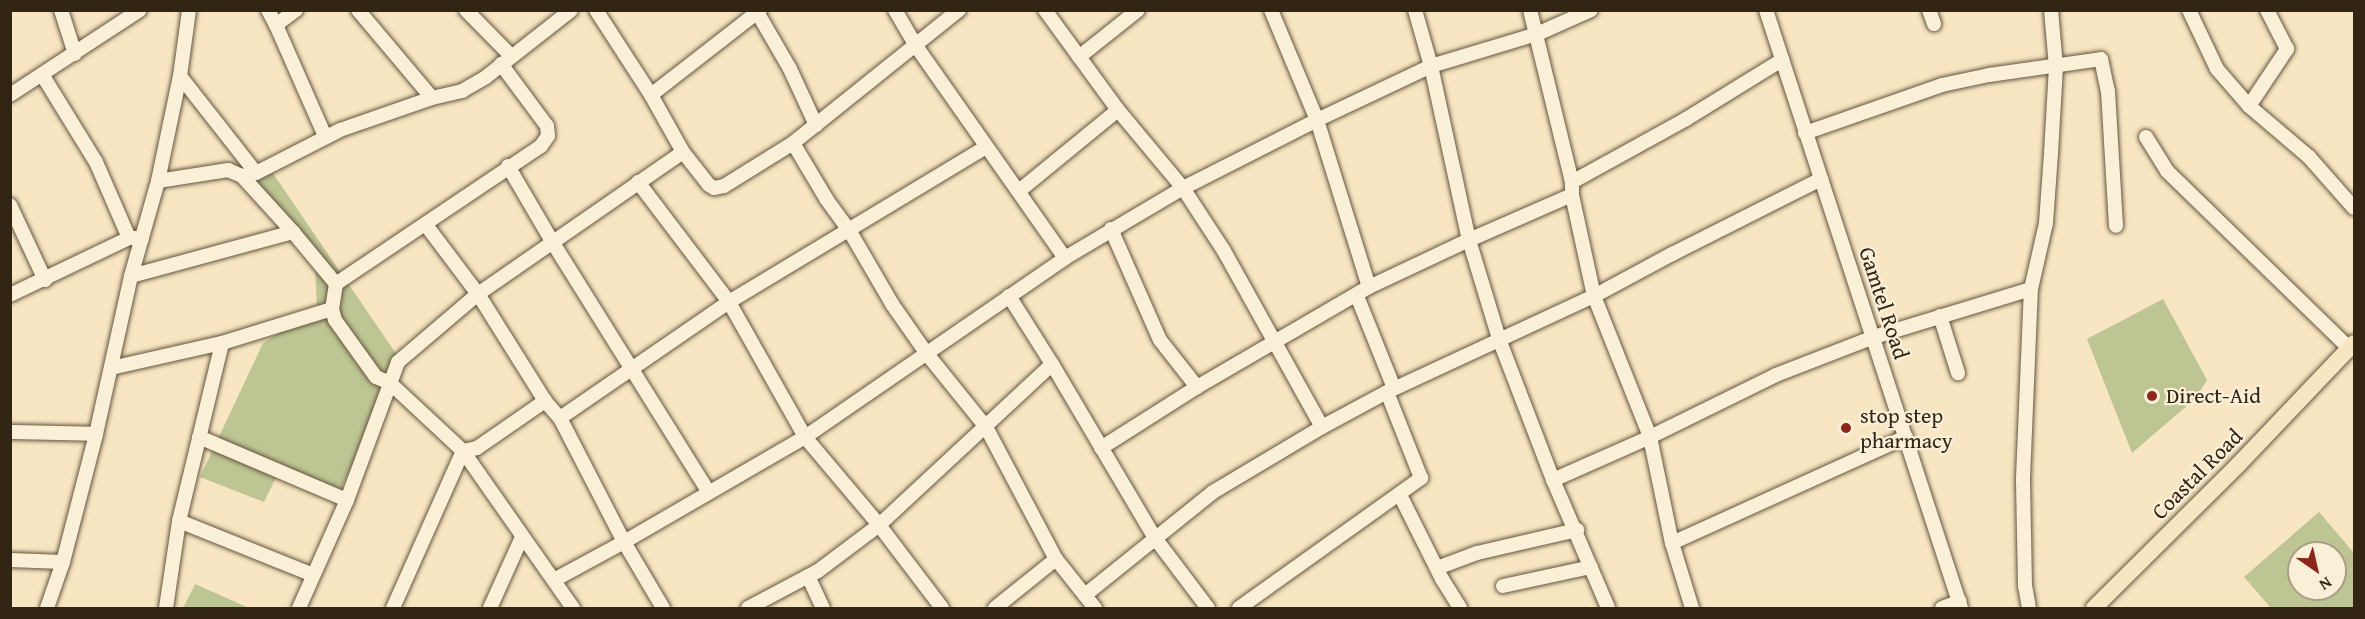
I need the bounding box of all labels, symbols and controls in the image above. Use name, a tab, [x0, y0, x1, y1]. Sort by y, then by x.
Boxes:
street label: Gamtel Road	[1853, 244, 1915, 362]
place label: Direct-Aid	[2166, 383, 2261, 409]
marker: Direct-Aid	[2143, 387, 2161, 405]
place label: stop step pharmacy	[1860, 402, 1953, 454]
marker: stop step pharmacy	[1837, 419, 1855, 437]
street label: Coastal Road	[2146, 423, 2248, 525]
north arrow	[2287, 541, 2347, 601]
text: N	[2315, 571, 2337, 597]

